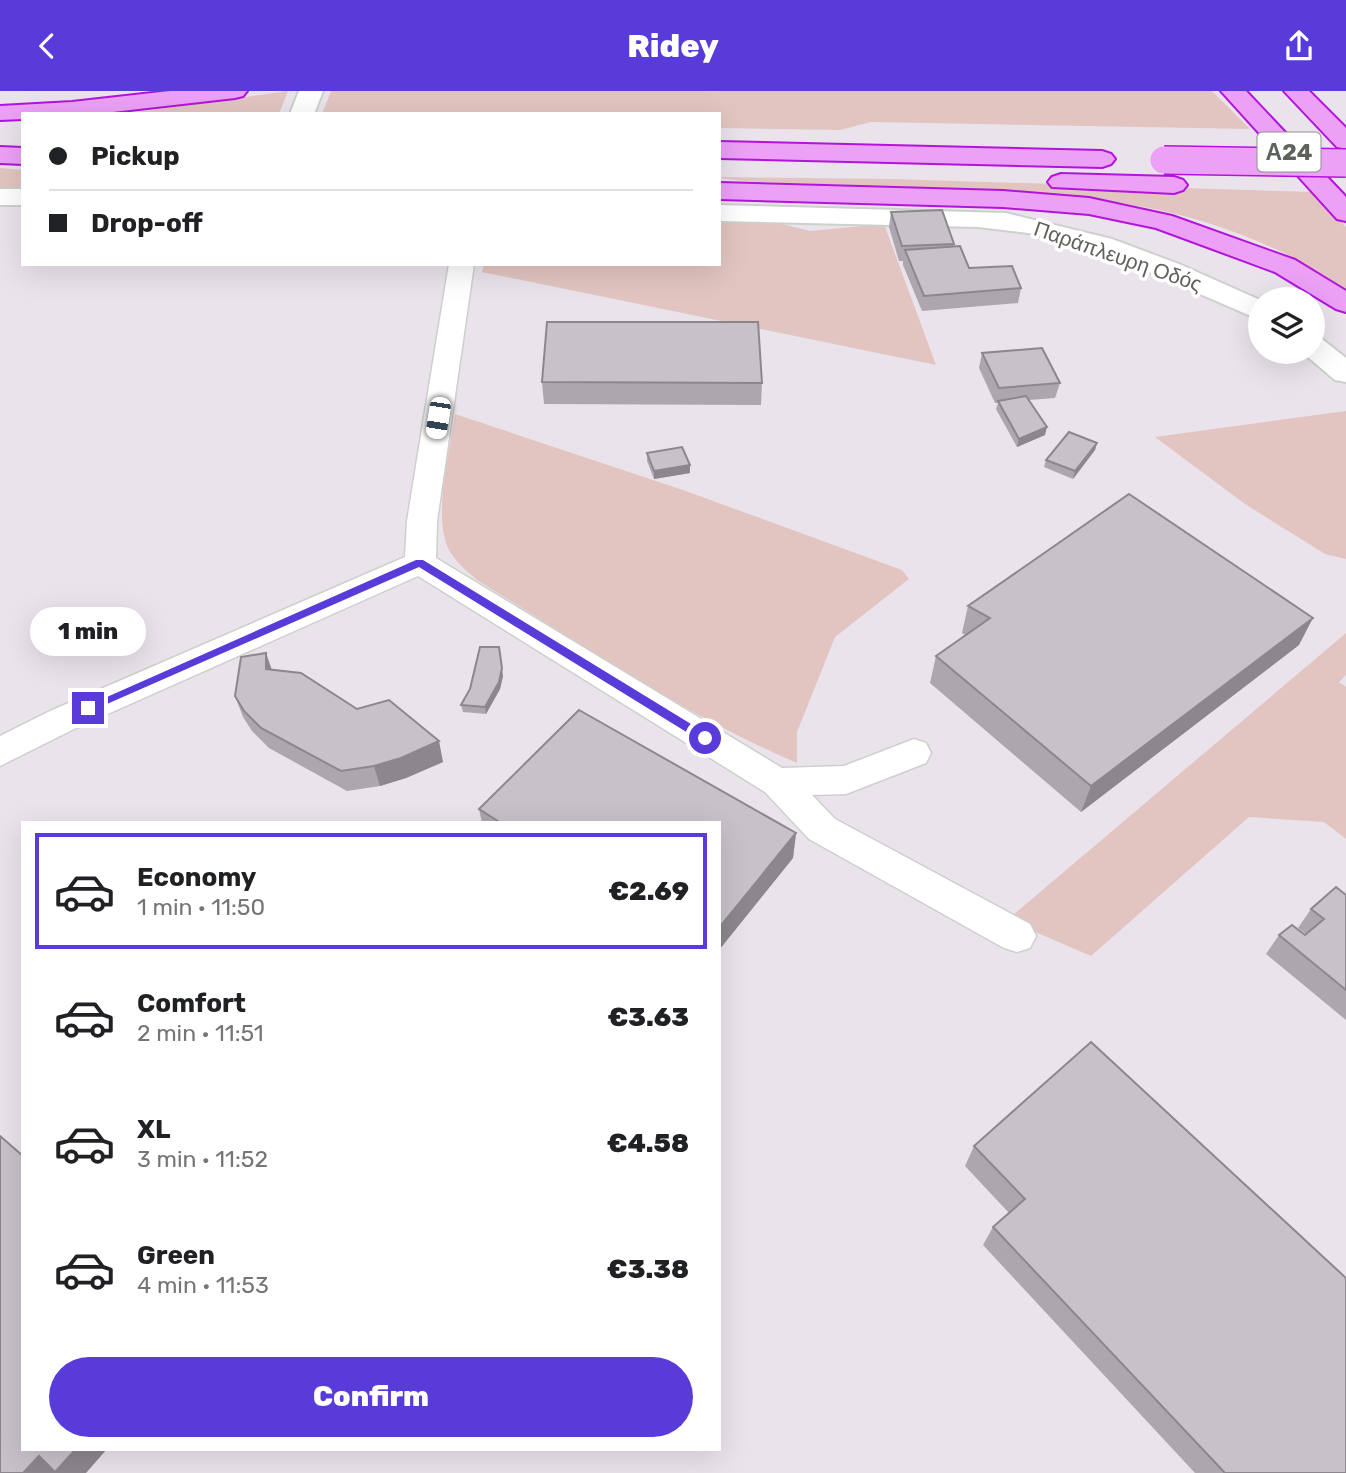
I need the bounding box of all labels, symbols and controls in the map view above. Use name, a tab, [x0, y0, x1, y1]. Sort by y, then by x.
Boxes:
icon: back	[28, 27, 66, 65]
text: Ridey	[627, 27, 719, 65]
icon: share	[1280, 27, 1318, 65]
road number: Α24	[1258, 132, 1320, 171]
text: Pickup	[91, 141, 180, 172]
text: Drop-off	[91, 208, 203, 239]
street label: Παράπλευρη Οδός	[1031, 216, 1205, 296]
map controls	[1248, 287, 1325, 364]
button: layers	[1248, 287, 1325, 364]
car	[425, 396, 452, 440]
callout: 1 min	[30, 607, 146, 655]
text: 1 min	[58, 617, 118, 645]
route end	[72, 692, 104, 724]
route start	[689, 722, 721, 754]
icon: car	[53, 860, 116, 923]
text: Economy	[137, 862, 256, 893]
text: €2.69	[608, 876, 689, 907]
text: 1 min · 11:50	[137, 893, 265, 921]
icon: car	[53, 986, 116, 1049]
text: Comfort	[137, 988, 246, 1019]
text: €3.63	[607, 1002, 689, 1033]
text: 2 min · 11:51	[137, 1019, 264, 1047]
icon: car	[53, 1112, 116, 1175]
text: XL	[137, 1114, 170, 1145]
text: €4.58	[607, 1128, 689, 1159]
text: 3 min · 11:52	[137, 1145, 268, 1173]
icon: car	[53, 1238, 116, 1301]
text: Green	[137, 1240, 215, 1271]
text: €3.38	[607, 1254, 689, 1285]
text: 4 min · 11:53	[137, 1271, 269, 1299]
button: Confirm	[49, 1357, 693, 1437]

